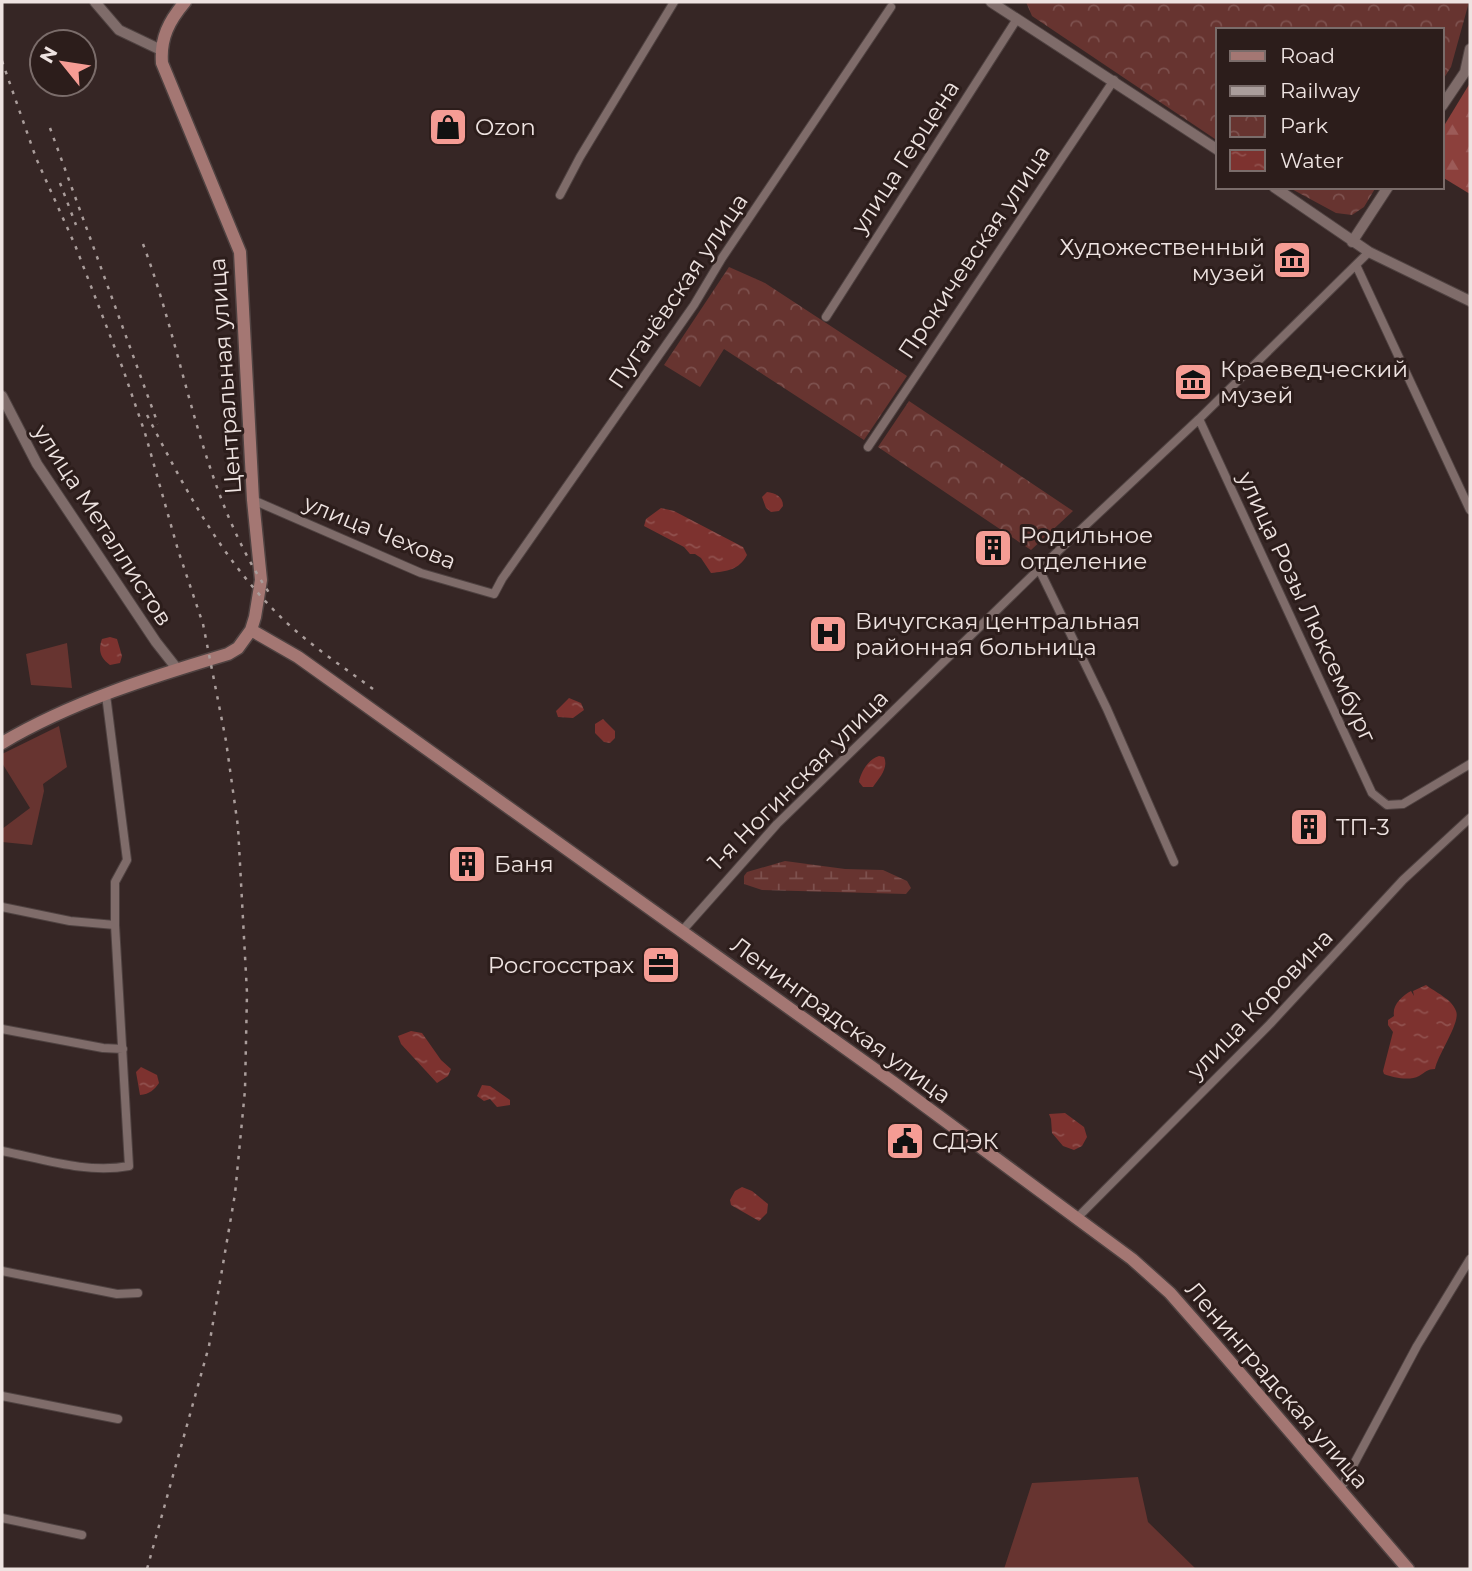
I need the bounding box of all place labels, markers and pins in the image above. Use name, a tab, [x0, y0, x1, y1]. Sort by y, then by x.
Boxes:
shop icon: Ozon	[427, 106, 469, 148]
place label: Ozon	[475, 113, 536, 141]
place label: Художественный музей	[1060, 233, 1265, 287]
museum icon: Художественный музей	[1271, 239, 1313, 281]
place label: Краеведческий музей	[1220, 355, 1408, 409]
museum icon: Краеведческий музей	[1172, 361, 1214, 403]
place label: Родильное отделение	[1020, 521, 1153, 575]
building icon: Родильное отделение	[972, 527, 1014, 569]
place label: Вичугская центральная районная больница	[855, 607, 1140, 661]
hospital icon: Вичугская центральная районная больница	[807, 613, 849, 655]
building icon: ТП-3	[1288, 806, 1330, 848]
place label: ТП-3	[1336, 813, 1390, 841]
building icon: Баня	[446, 843, 488, 885]
place label: Баня	[494, 850, 554, 878]
office icon: Росгосстрах	[640, 944, 682, 986]
place label: Росгосстрах	[488, 951, 634, 979]
public building icon: СДЭК	[884, 1120, 926, 1162]
place label: СДЭК	[932, 1127, 999, 1155]

